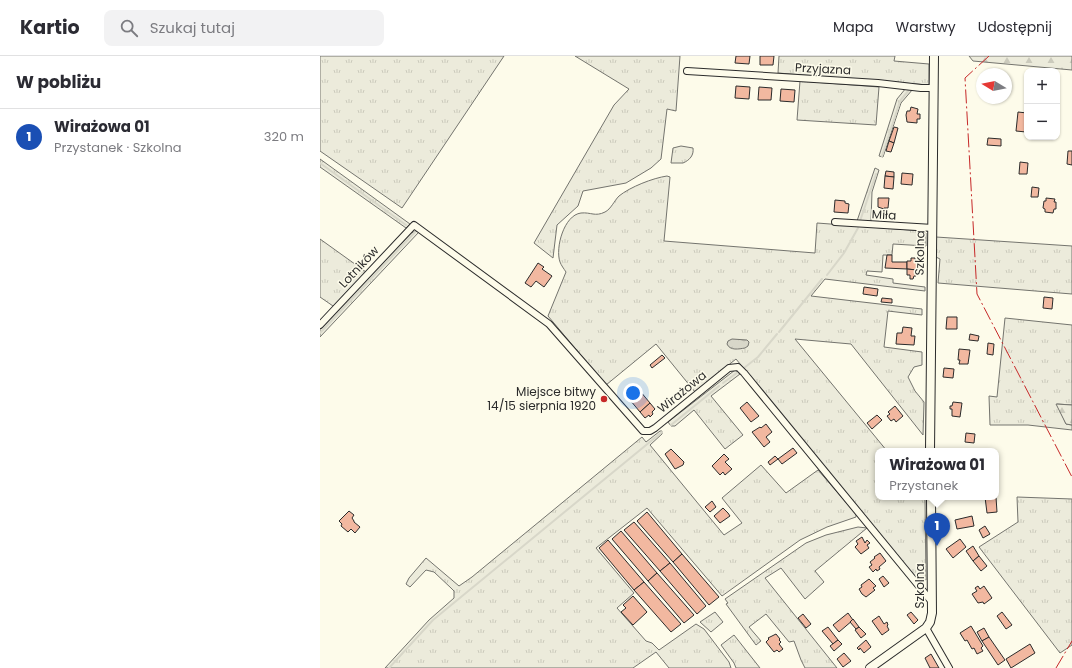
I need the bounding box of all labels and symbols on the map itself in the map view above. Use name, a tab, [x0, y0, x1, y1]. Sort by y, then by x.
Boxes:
street label: Przyjazna	[795, 59, 851, 78]
north arrow	[976, 68, 1012, 104]
street label: Miła	[871, 205, 897, 224]
street label: Szkolna	[911, 230, 928, 276]
street label: Lotników	[335, 242, 383, 291]
street label: Wirażowa	[654, 367, 710, 417]
place label: Miejsce bitwy 14/15 sierpnia 1920	[487, 383, 596, 414]
your location	[623, 383, 643, 403]
marker: Miejsce bitwy 14/15 sierpnia 1920	[599, 394, 609, 404]
pin: 1	[924, 513, 950, 546]
street label: Szkolna	[911, 563, 928, 609]

